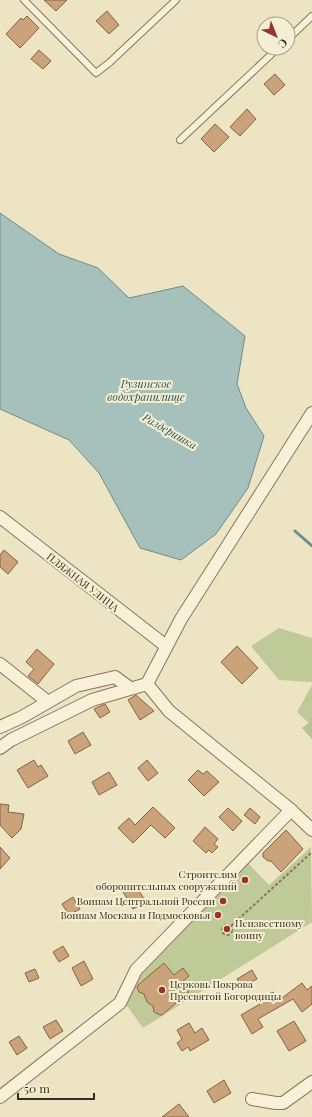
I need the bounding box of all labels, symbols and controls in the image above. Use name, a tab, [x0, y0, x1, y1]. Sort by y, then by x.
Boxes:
north arrow	[256, 16, 296, 56]
text: С	[275, 36, 291, 52]
water label: Рузинское водохранилище	[107, 376, 185, 404]
water label: Раздеришка	[139, 409, 200, 453]
street label: ПЛЯЖНАЯ УЛИЦА	[44, 549, 123, 615]
place label: Строителям оборонительных сооружений	[96, 867, 237, 893]
marker: Строителям оборонительных сооружений	[240, 875, 250, 885]
place label: Воинам Центральной России	[77, 894, 215, 908]
marker: Воинам Центральной России	[218, 896, 228, 906]
place label: Воинам Москвы и Подмосковья	[60, 908, 211, 922]
marker: Воинам Москвы и Подмосковья	[213, 910, 223, 920]
place label: Неизвестному воину	[235, 916, 303, 942]
marker: Неизвестному воину	[222, 924, 232, 934]
place label: Церковь Покрова Пресвятой Богородицы	[170, 977, 282, 1003]
marker: Церковь Покрова Пресвятой Богородицы	[157, 985, 167, 995]
scale bar	[18, 1075, 94, 1101]
text: 50 m	[24, 1080, 50, 1096]

